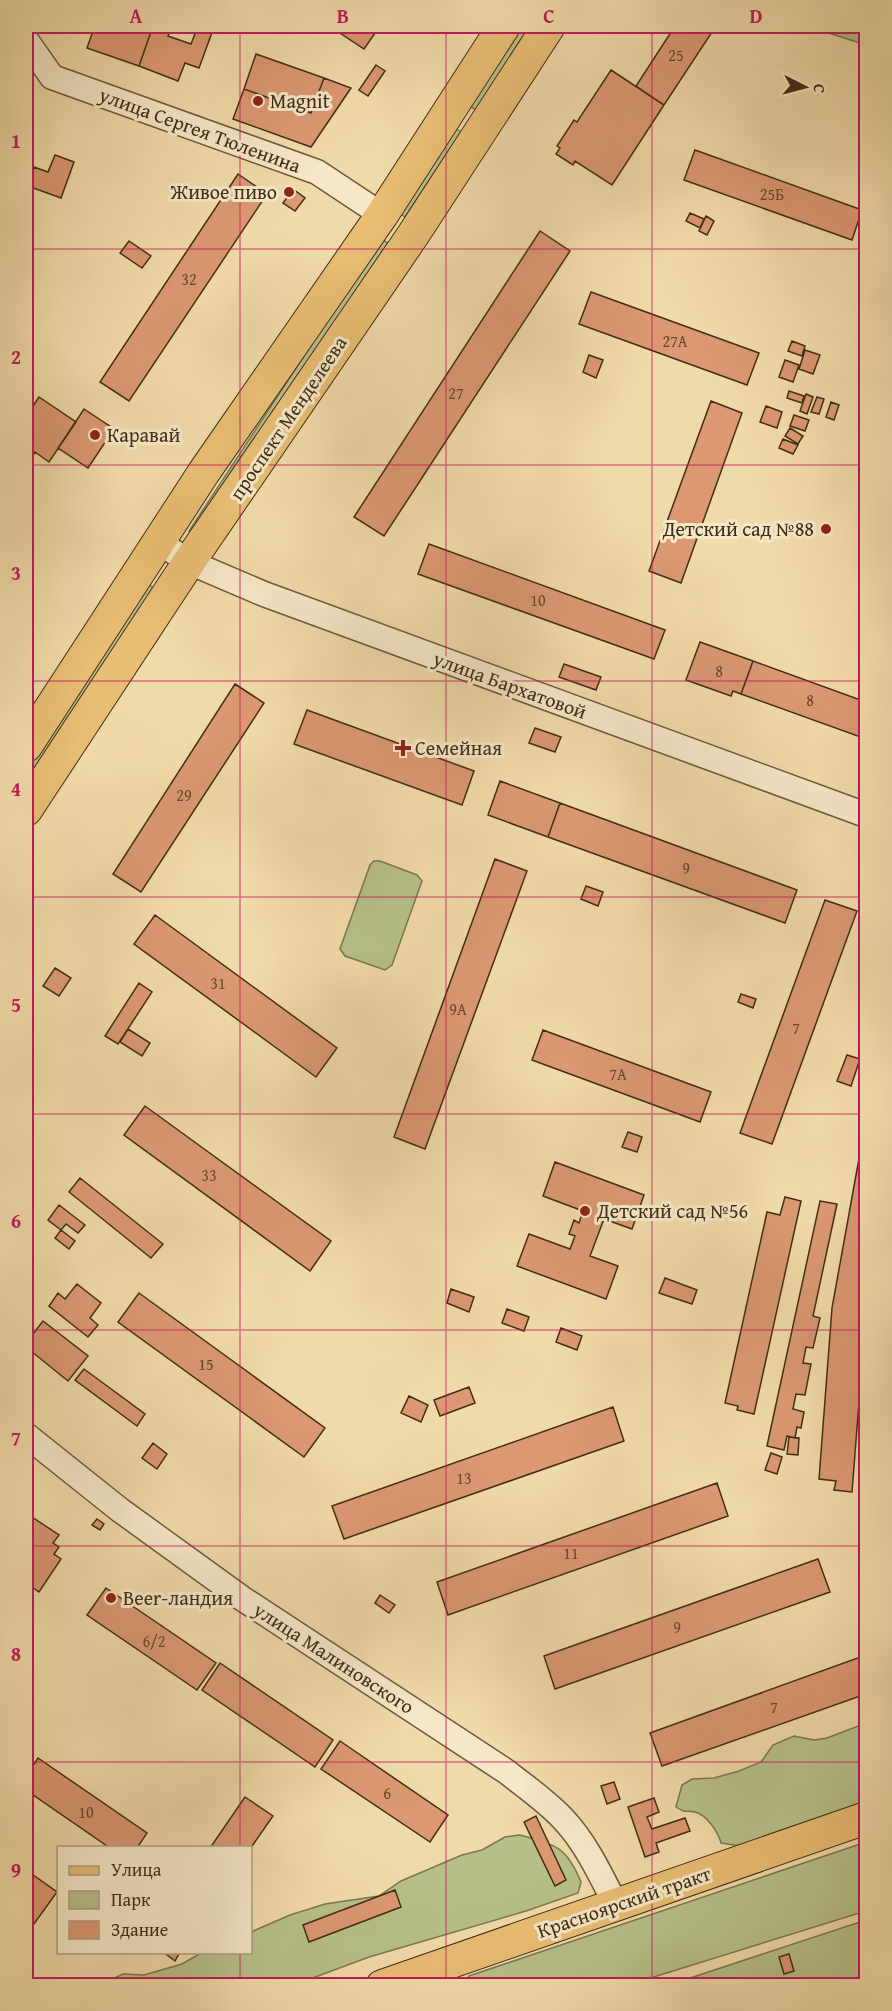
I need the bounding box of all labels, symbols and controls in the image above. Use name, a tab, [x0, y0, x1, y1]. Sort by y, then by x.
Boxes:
text: A	[130, 1, 143, 30]
text: B	[337, 1, 349, 30]
text: C	[543, 1, 555, 30]
text: D	[749, 1, 763, 30]
house number: 25	[668, 43, 684, 67]
north arrow	[775, 57, 835, 117]
street label: улица Сергея Тюленина	[94, 79, 305, 180]
text: С	[808, 83, 832, 94]
place label: Magnit	[270, 86, 330, 115]
marker: Magnit	[251, 94, 265, 108]
text: 1	[11, 126, 21, 155]
place label: Живое пиво	[169, 177, 277, 206]
house number: 25Б	[760, 182, 784, 206]
marker: Живое пиво	[282, 185, 296, 199]
house number: 32	[181, 267, 197, 291]
street label: проспект Менделеева	[222, 329, 354, 506]
house number: 27А	[662, 329, 688, 353]
text: 2	[11, 342, 21, 371]
house number: 27	[448, 381, 464, 405]
place label: Каравай	[107, 420, 180, 449]
marker: Каравай	[88, 428, 102, 442]
place label: Детский сад №88	[662, 514, 814, 543]
marker: Детский сад №88	[819, 522, 833, 536]
text: 3	[11, 558, 21, 587]
house number: 10	[530, 588, 546, 612]
street label: улица Бархатовой	[428, 643, 591, 726]
house number: 8	[715, 659, 723, 683]
house number: 8	[806, 688, 814, 712]
place label: Семейная	[415, 733, 502, 762]
marker: Семейная	[396, 741, 410, 755]
text: 4	[11, 774, 21, 803]
house number: 29	[176, 783, 192, 807]
house number: 9	[682, 856, 690, 880]
house number: 31	[210, 971, 226, 995]
text: 5	[11, 990, 21, 1019]
house number: 9А	[449, 997, 467, 1021]
house number: 7	[792, 1016, 800, 1040]
house number: 7А	[609, 1062, 627, 1086]
house number: 33	[201, 1163, 217, 1187]
place label: Детский сад №56	[596, 1196, 748, 1225]
marker: Детский сад №56	[578, 1204, 592, 1218]
text: 6	[11, 1206, 21, 1235]
house number: 15	[198, 1352, 214, 1376]
text: 7	[11, 1423, 21, 1452]
house number: 13	[456, 1466, 472, 1490]
house number: 11	[563, 1541, 579, 1565]
place label: Beer-ландия	[123, 1583, 233, 1612]
marker: Beer-ландия	[104, 1591, 118, 1605]
street label: улица Малиновского	[247, 1594, 420, 1720]
house number: 9	[673, 1615, 681, 1639]
house number: 6/2	[143, 1629, 165, 1653]
text: 8	[11, 1639, 21, 1668]
house number: 7	[770, 1695, 778, 1719]
house number: 6	[383, 1781, 391, 1805]
house number: 10	[78, 1800, 94, 1824]
legend	[57, 1846, 252, 1954]
text: 9	[11, 1855, 21, 1884]
text: Улица	[111, 1856, 162, 1883]
street label: Красноярский тракт	[533, 1858, 715, 1945]
text: Парк	[111, 1886, 151, 1913]
text: Здание	[111, 1916, 168, 1943]

